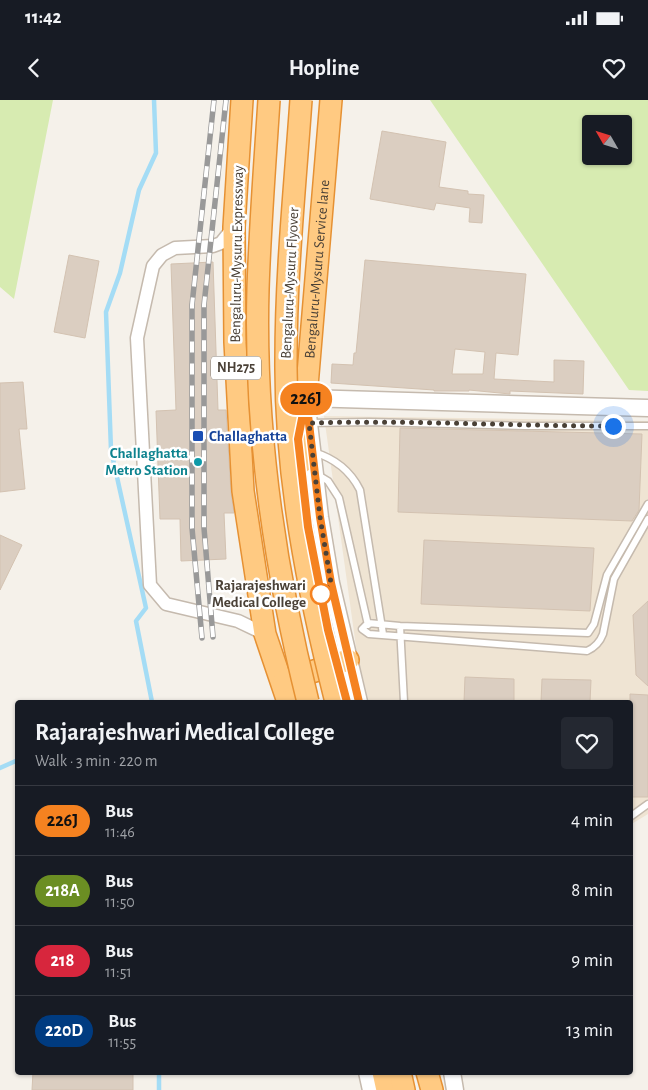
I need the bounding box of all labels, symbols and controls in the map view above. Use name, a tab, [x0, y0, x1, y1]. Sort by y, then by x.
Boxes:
text: 11:42	[25, 8, 62, 27]
icon: back	[20, 54, 48, 82]
icon: heart	[600, 54, 628, 82]
text: Hopline	[289, 57, 359, 79]
north arrow	[582, 115, 632, 165]
map controls	[582, 115, 632, 165]
street label: Bengaluru-Mysuru Expressway	[228, 165, 246, 343]
street label: Bengaluru-Mysuru Service lane	[302, 179, 332, 359]
street label: Bengaluru-Mysuru Flyover	[279, 207, 301, 359]
road number: NH275	[211, 356, 261, 380]
line badge: 226J	[271, 383, 341, 415]
text: 226J	[290, 390, 322, 408]
your location	[601, 414, 626, 439]
marker: Challaghatta	[191, 429, 205, 443]
place label: Challaghatta	[209, 429, 287, 444]
place label: Challaghatta Metro Station	[105, 446, 188, 478]
marker: Challaghatta Metro Station	[192, 456, 204, 468]
place label: Rajarajeshwari Medical College	[212, 578, 306, 610]
marker: Rajarajeshwari Medical College	[310, 583, 332, 605]
button: heart	[561, 717, 613, 769]
text: Rajarajeshwari Medical College	[35, 721, 335, 745]
text: Walk · 3 min · 220 m	[35, 753, 158, 769]
text: Bus	[105, 802, 133, 821]
text: 4 min	[571, 811, 613, 830]
text: 226J	[47, 812, 78, 830]
text: 11:46	[105, 824, 135, 840]
text: Bus	[105, 872, 133, 891]
text: 8 min	[571, 881, 613, 900]
text: 218A	[45, 882, 80, 900]
text: 11:50	[105, 894, 135, 910]
text: Bus	[105, 942, 133, 961]
text: 9 min	[571, 951, 613, 970]
text: 218	[51, 952, 74, 970]
text: 11:51	[105, 964, 132, 980]
text: Bus	[108, 1012, 136, 1031]
text: 13 min	[566, 1021, 613, 1040]
text: 220D	[45, 1022, 83, 1040]
text: 11:55	[108, 1034, 136, 1050]

